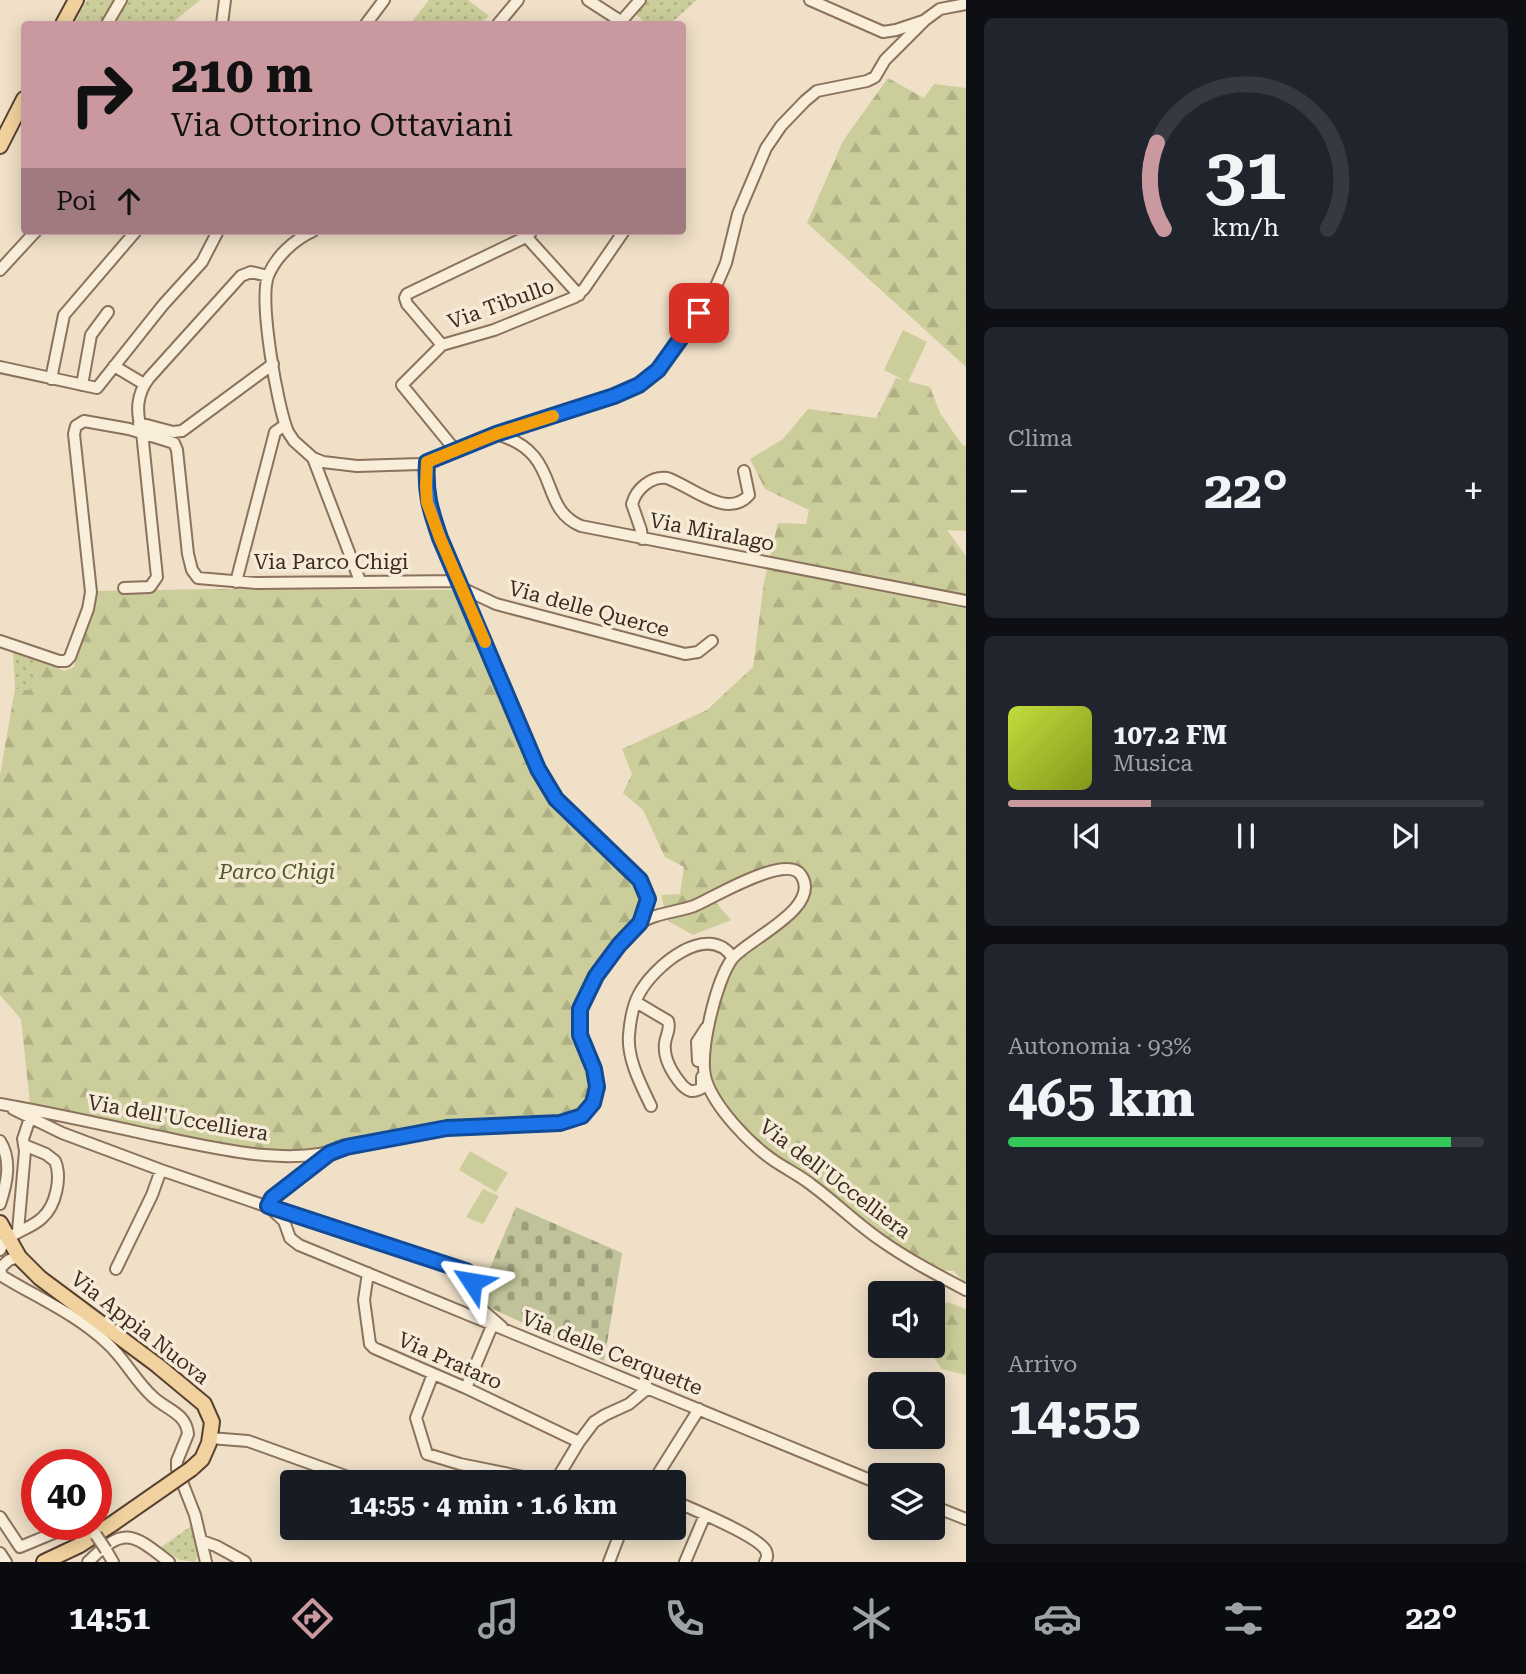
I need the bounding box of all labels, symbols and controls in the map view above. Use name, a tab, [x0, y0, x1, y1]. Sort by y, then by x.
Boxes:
text: 210 m	[171, 47, 313, 104]
icon: right	[56, 49, 147, 140]
text: Via Ottorino Ottaviani	[171, 106, 513, 144]
text: 31	[1205, 133, 1287, 218]
icon: ahead	[110, 182, 148, 220]
text: Poi	[56, 186, 96, 216]
text: km/h	[1213, 213, 1279, 242]
street label: Via Tibullo	[445, 274, 557, 334]
pin	[669, 283, 729, 343]
icon: arrive	[680, 294, 718, 332]
text: Clima	[1008, 425, 1072, 452]
text: 22°	[1204, 460, 1288, 521]
text: −	[1008, 469, 1029, 513]
text: +	[1463, 469, 1484, 513]
street label: Via Miralago	[647, 508, 777, 556]
street label: Via Parco Chigi	[254, 550, 409, 574]
street label: Via delle Querce	[506, 576, 672, 642]
text: 107.2 FM	[1113, 720, 1227, 750]
text: Musica	[1113, 750, 1193, 777]
icon: previous	[1068, 817, 1106, 855]
icon: pause	[1227, 817, 1265, 855]
icon: next	[1386, 817, 1424, 855]
park label: Parco Chigi	[218, 860, 335, 884]
text: Autonomia · 93%	[1008, 1033, 1192, 1060]
text: 465 km	[1008, 1068, 1195, 1129]
street label: Via dell'Uccelliera	[86, 1090, 271, 1146]
street label: Via dell'Uccelliera	[755, 1114, 916, 1244]
position arrow	[435, 1245, 509, 1319]
street label: Via Appia Nuova	[66, 1267, 214, 1390]
map controls	[868, 1281, 945, 1540]
button: sound	[868, 1281, 945, 1358]
street label: Via delle Cerquette	[518, 1306, 706, 1400]
street label: Via Prataro	[394, 1327, 506, 1395]
text: Arrivo	[1008, 1351, 1077, 1378]
button: search	[868, 1372, 945, 1449]
text: 14:55	[1008, 1386, 1141, 1447]
speed limit sign: 40	[21, 1449, 112, 1540]
button: layers	[868, 1463, 945, 1540]
text: 14:55 · 4 min · 1.6 km	[349, 1490, 617, 1520]
icon: directions	[288, 1594, 337, 1643]
icon: music	[474, 1594, 523, 1643]
icon: phone	[660, 1594, 709, 1643]
icon: climate	[847, 1594, 896, 1643]
icon: car	[1033, 1594, 1082, 1643]
icon: filters	[1219, 1594, 1268, 1643]
text: 14:51	[69, 1599, 150, 1637]
text: 22°	[1406, 1599, 1457, 1637]

